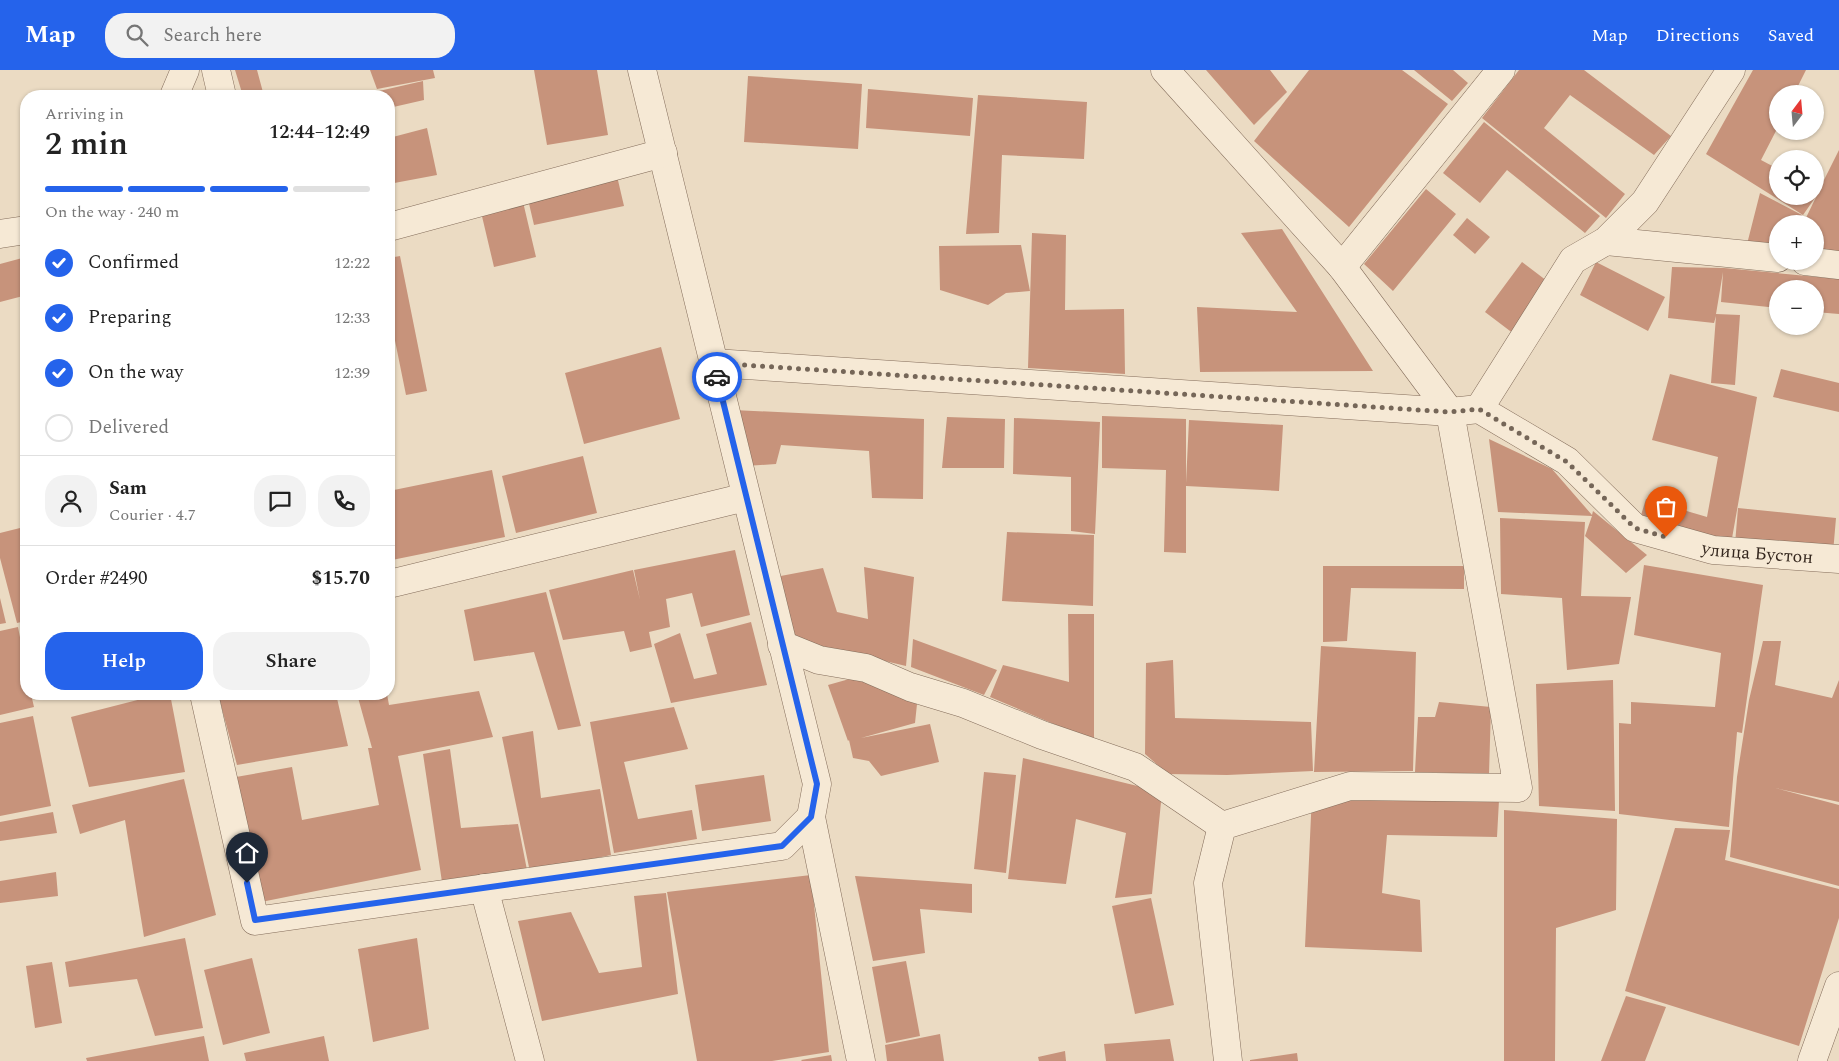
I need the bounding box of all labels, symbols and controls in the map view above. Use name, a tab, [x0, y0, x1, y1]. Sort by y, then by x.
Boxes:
search box	[105, 13, 455, 58]
text: Map	[25, 17, 75, 53]
icon: search	[123, 21, 151, 49]
text: Search here	[163, 21, 262, 50]
text: Map	[1592, 22, 1628, 49]
text: Directions	[1656, 22, 1740, 49]
text: Saved	[1768, 22, 1814, 49]
north arrow	[1769, 85, 1824, 140]
map controls	[1769, 85, 1824, 335]
text: Arriving in	[45, 102, 124, 126]
text: 12:44–12:49	[269, 118, 370, 147]
text: 2 min	[45, 120, 128, 169]
button: locate	[1769, 150, 1824, 205]
text: On the way · 240 m	[45, 200, 179, 224]
button: +	[1769, 215, 1824, 270]
text: Confirmed	[88, 248, 179, 277]
icon: check	[45, 249, 73, 277]
text: 12:22	[334, 251, 370, 275]
button: −	[1769, 280, 1824, 335]
text: Preparing	[88, 303, 172, 332]
icon: check	[45, 304, 73, 332]
text: 12:33	[334, 306, 370, 330]
courier	[692, 352, 742, 402]
text: On the way	[88, 358, 184, 387]
icon: check	[45, 359, 73, 387]
text: 12:39	[334, 361, 370, 385]
icon: car	[703, 363, 731, 391]
text: Delivered	[88, 413, 169, 442]
text: Sam	[109, 474, 147, 503]
button: person	[45, 475, 97, 527]
button: chat	[254, 475, 306, 527]
button: phone	[318, 475, 370, 527]
pin	[1645, 486, 1687, 537]
icon: bag	[1652, 493, 1680, 521]
text: Courier · 4.7	[109, 503, 196, 527]
street label: улица Бустон	[1698, 534, 1814, 571]
text: Order #2490	[45, 564, 148, 593]
text: $15.70	[312, 564, 370, 593]
button: Help	[45, 632, 203, 690]
button: Share	[213, 632, 370, 690]
pin	[226, 832, 268, 883]
icon: home	[233, 839, 261, 867]

